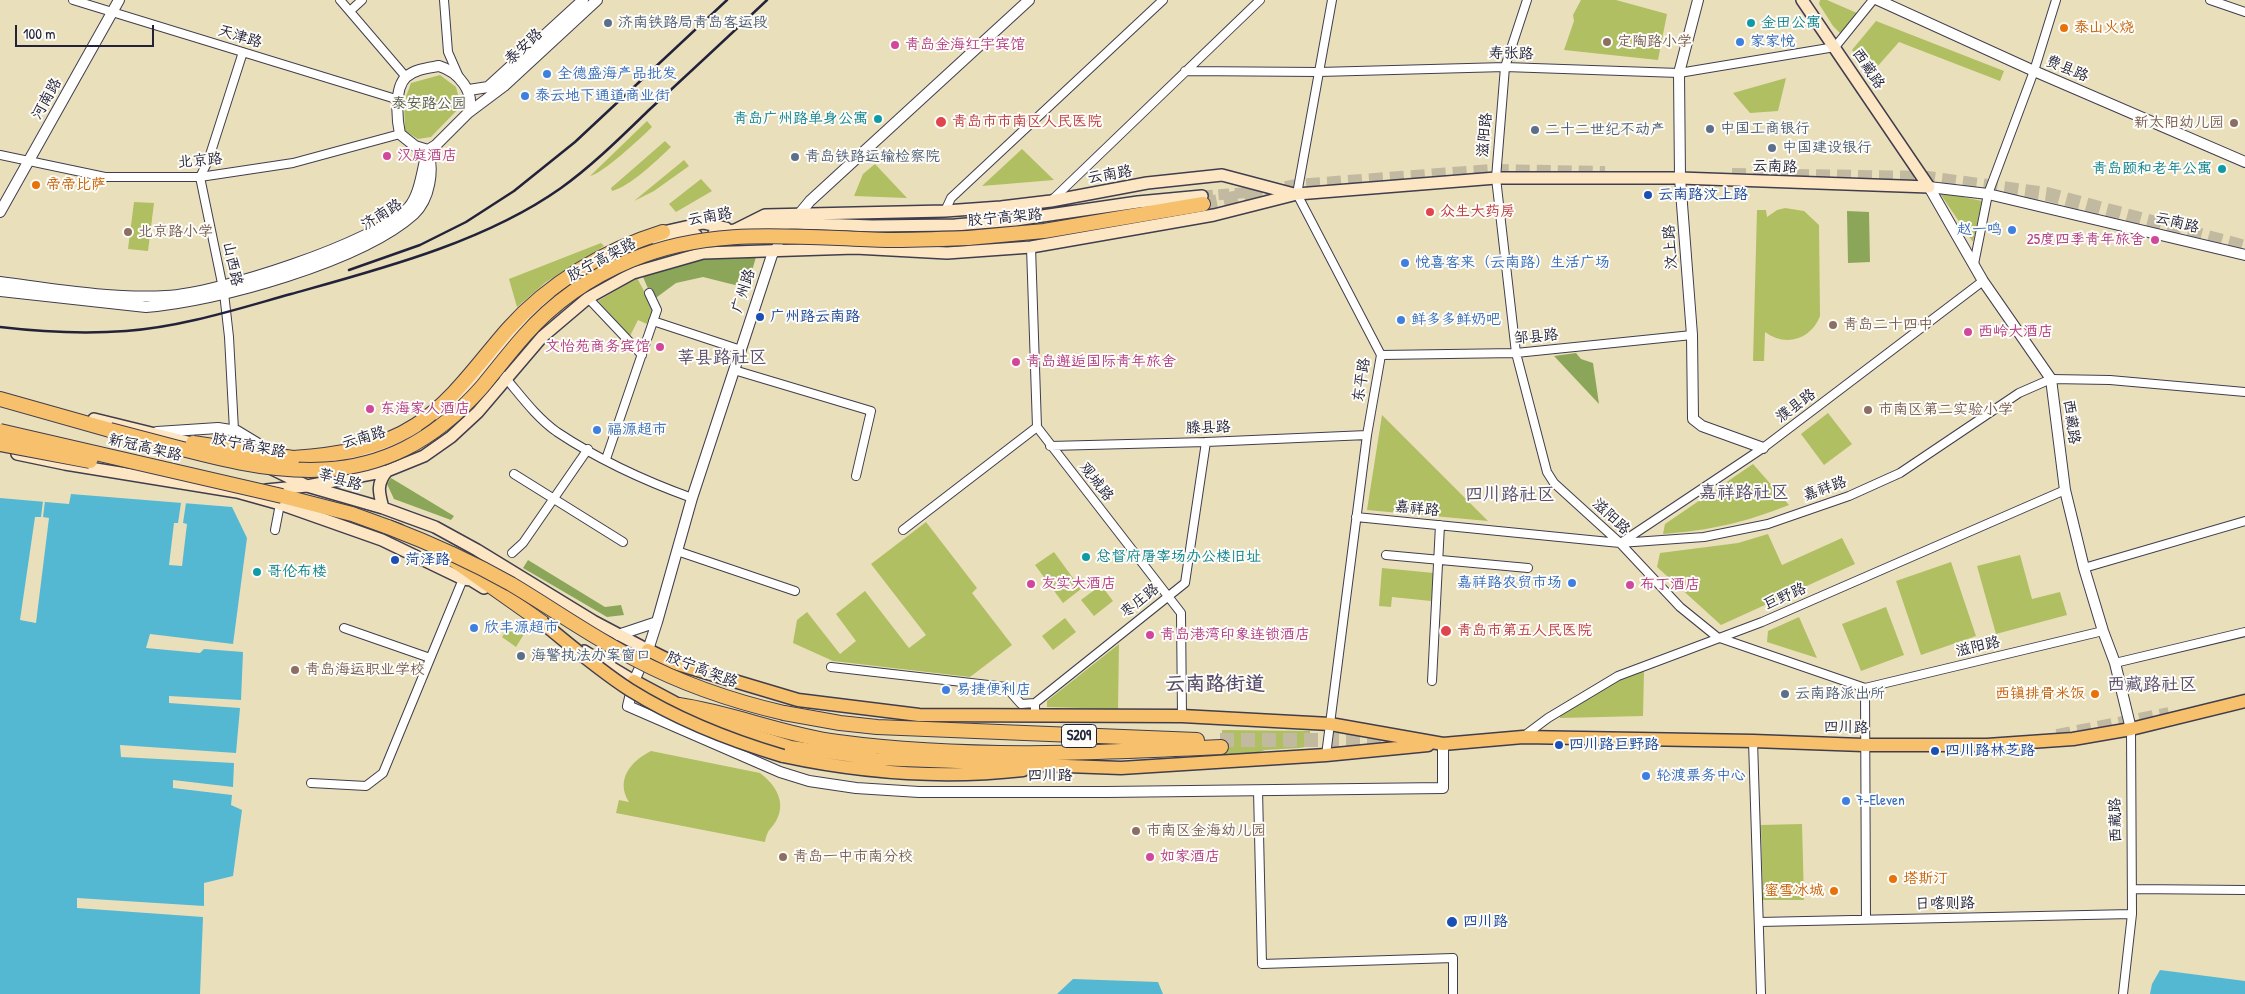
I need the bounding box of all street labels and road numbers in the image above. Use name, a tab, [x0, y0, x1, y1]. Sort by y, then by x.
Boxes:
street label: 天津路	[216, 22, 264, 52]
street label: 泰安路	[501, 25, 547, 69]
street label: 寿张路	[1488, 45, 1534, 63]
street label: 西藏路	[1848, 45, 1888, 93]
street label: 费县路	[2043, 52, 2091, 86]
street label: 河南路	[28, 75, 66, 123]
street label: 滋阳路	[1474, 112, 1496, 158]
street label: 北京路	[177, 150, 223, 172]
street label: 云南路	[1752, 157, 1798, 177]
street label: 云南路	[1086, 162, 1134, 188]
street label: 济南路	[358, 195, 406, 235]
street label: 云南路	[686, 204, 734, 230]
street label: 胶宁高架路	[967, 206, 1043, 230]
street label: 云南路	[2153, 209, 2201, 237]
street label: 汶上路	[1660, 224, 1682, 270]
street label: 胶宁高架路	[565, 234, 639, 286]
street label: 山西路	[219, 240, 245, 288]
street label: 广州路	[728, 267, 760, 315]
street label: 邹县路	[1513, 326, 1559, 348]
street label: 东平路	[1350, 356, 1374, 404]
street label: 濮县路	[1773, 385, 1819, 427]
street label: 西藏路	[2059, 398, 2083, 446]
street label: 滕县路	[1185, 418, 1231, 438]
street label: 云南路	[340, 423, 388, 453]
street label: 胶宁高架路	[210, 430, 288, 462]
street label: 新冠高架路	[106, 431, 184, 465]
street label: 观城路	[1075, 459, 1117, 505]
street label: 莘县路	[316, 465, 364, 495]
street label: 嘉祥路	[1801, 473, 1849, 505]
street label: 滋阳路	[1588, 495, 1634, 539]
street label: 嘉祥路	[1394, 498, 1440, 520]
street label: 枣庄路	[1117, 580, 1163, 622]
street label: 巨野路	[1761, 580, 1809, 614]
street label: 滋阳路	[1954, 633, 2002, 661]
street label: 胶宁高架路	[664, 648, 740, 692]
street label: 四川路	[1823, 719, 1869, 737]
road number: S209	[1062, 724, 1096, 748]
street label: 四川路	[1028, 767, 1072, 785]
street label: 西藏路	[2107, 797, 2125, 843]
street label: 日喀则路	[1915, 894, 1975, 914]

